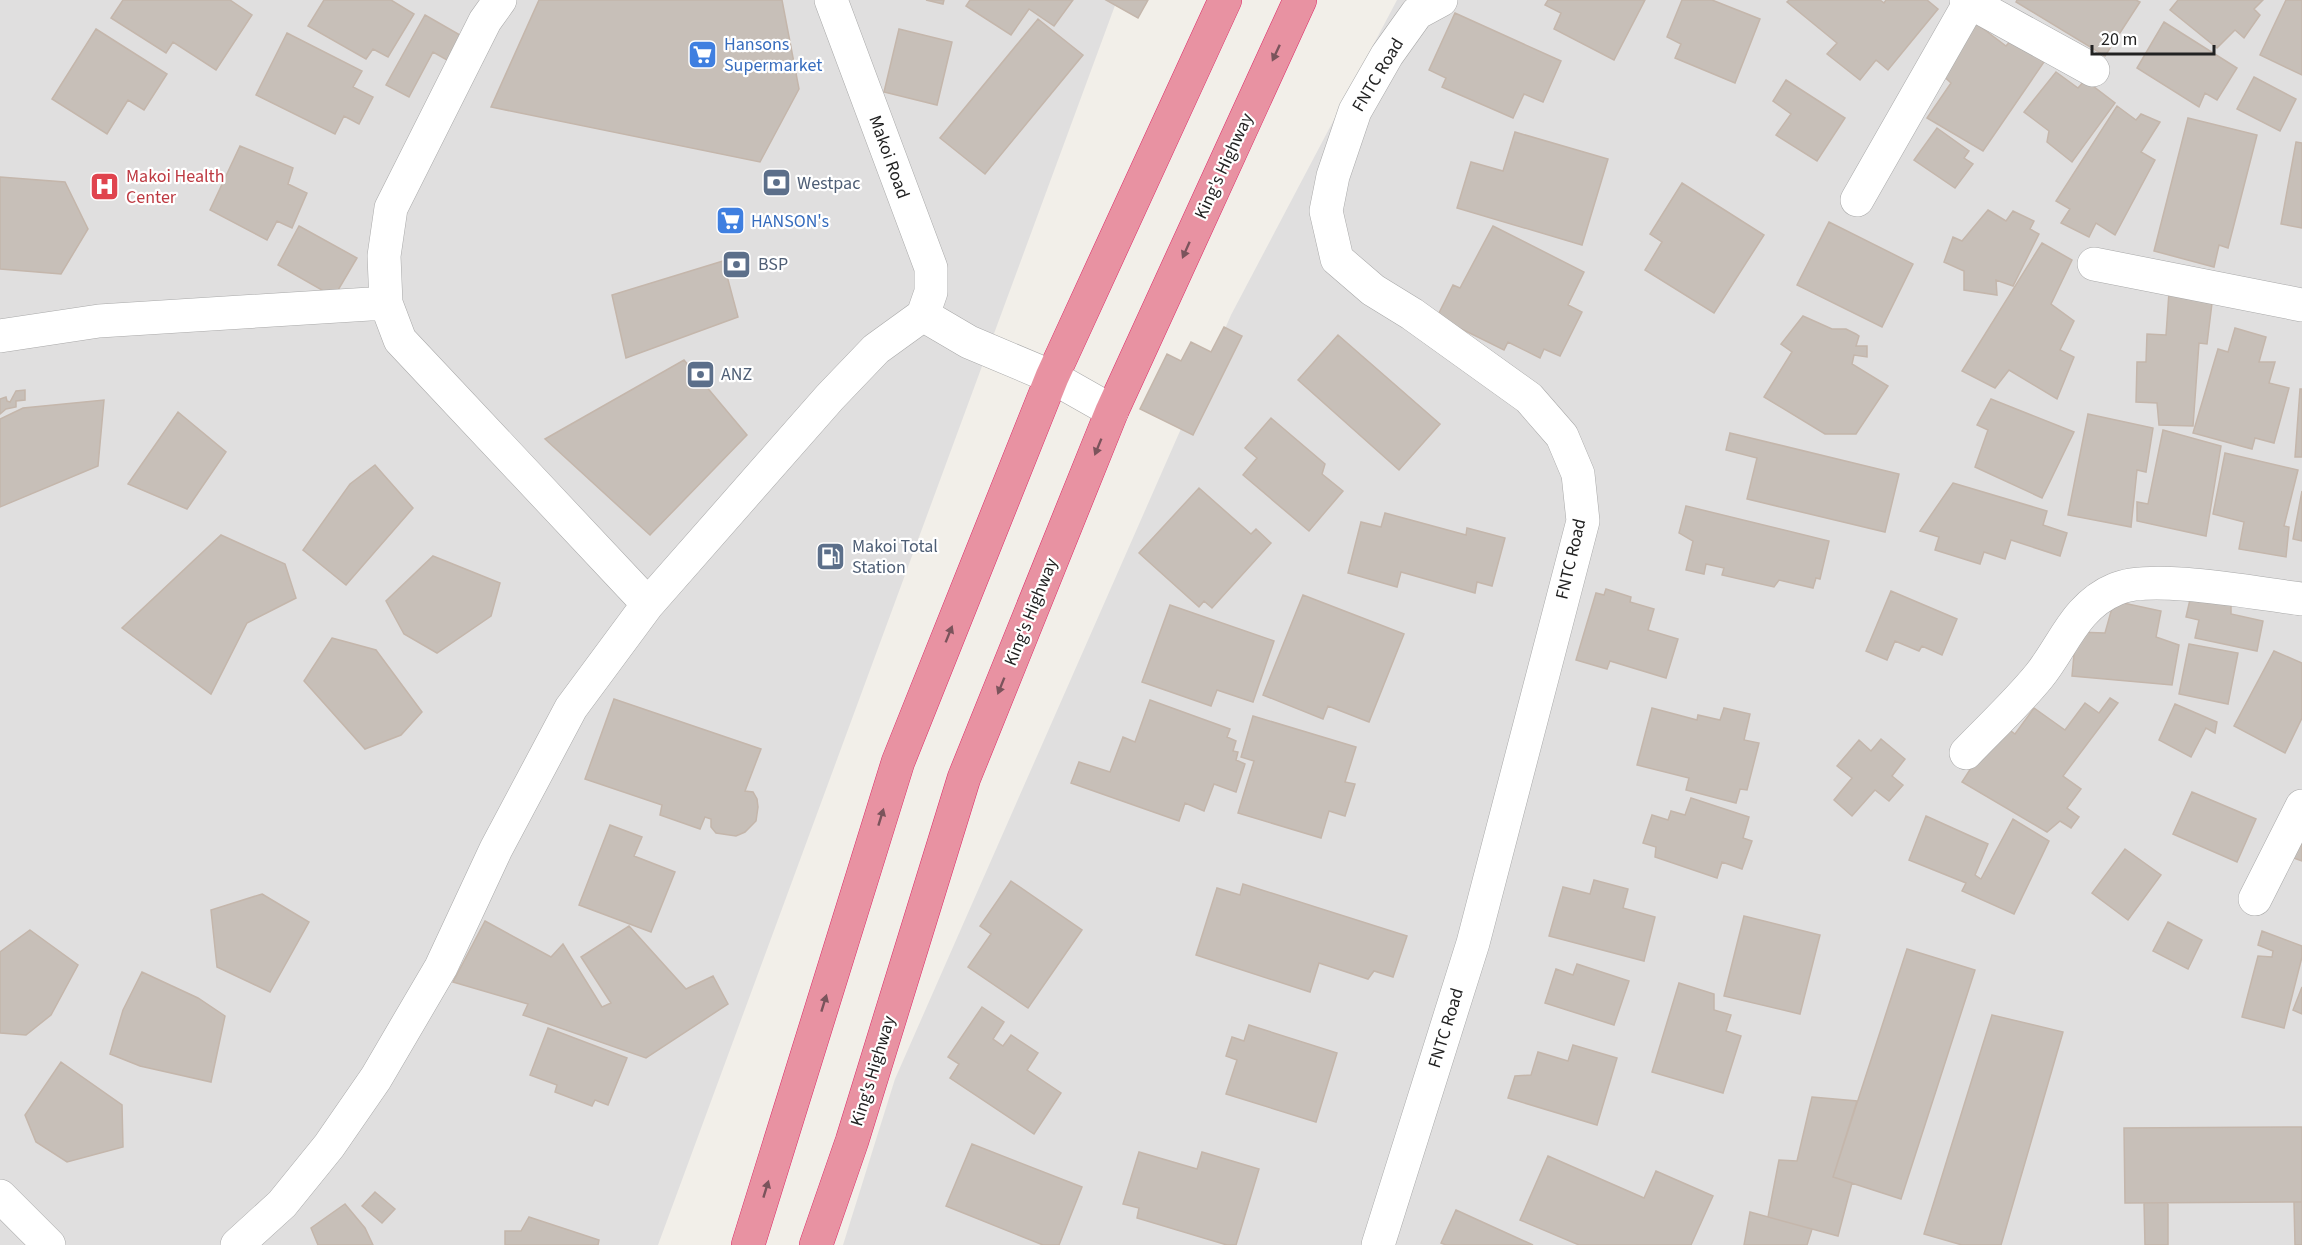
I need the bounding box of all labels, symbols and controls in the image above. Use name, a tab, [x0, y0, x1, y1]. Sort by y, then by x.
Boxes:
scale bar	[2092, 18, 2214, 56]
text: 20 m	[2101, 27, 2137, 52]
place label: Hansons Supermarket	[724, 32, 822, 78]
street label: FNTC Road	[1346, 33, 1410, 117]
supermarket icon: Hansons Supermarket	[687, 38, 719, 70]
one-way arrow	[1271, 45, 1280, 62]
street label: King's Highway	[1189, 108, 1260, 223]
street label: Makoi Road	[862, 112, 916, 202]
place label: Makoi Health Center	[126, 164, 224, 210]
bank icon: Westpac	[760, 167, 792, 199]
hospital icon: Makoi Health Center	[89, 170, 121, 202]
place label: Westpac	[797, 171, 860, 196]
supermarket icon: HANSON's	[714, 205, 746, 237]
place label: HANSON's	[751, 209, 829, 234]
one-way arrow	[1181, 241, 1190, 258]
bank icon: BSP	[721, 248, 753, 280]
place label: BSP	[758, 252, 788, 277]
bank icon: ANZ	[684, 358, 716, 390]
place label: ANZ	[721, 362, 752, 387]
one-way arrow	[1093, 438, 1102, 456]
street label: FNTC Road	[1550, 516, 1592, 602]
place label: Makoi Total Station	[852, 534, 938, 580]
fuel station icon: Makoi Total Station	[815, 540, 847, 572]
street label: King's Highway	[998, 554, 1064, 670]
one-way arrow	[945, 625, 954, 643]
one-way arrow	[996, 677, 1005, 695]
one-way arrow	[877, 808, 886, 826]
street label: FNTC Road	[1422, 985, 1470, 1071]
one-way arrow	[819, 994, 829, 1012]
street label: King's Highway	[844, 1012, 902, 1129]
one-way arrow	[762, 1180, 771, 1198]

